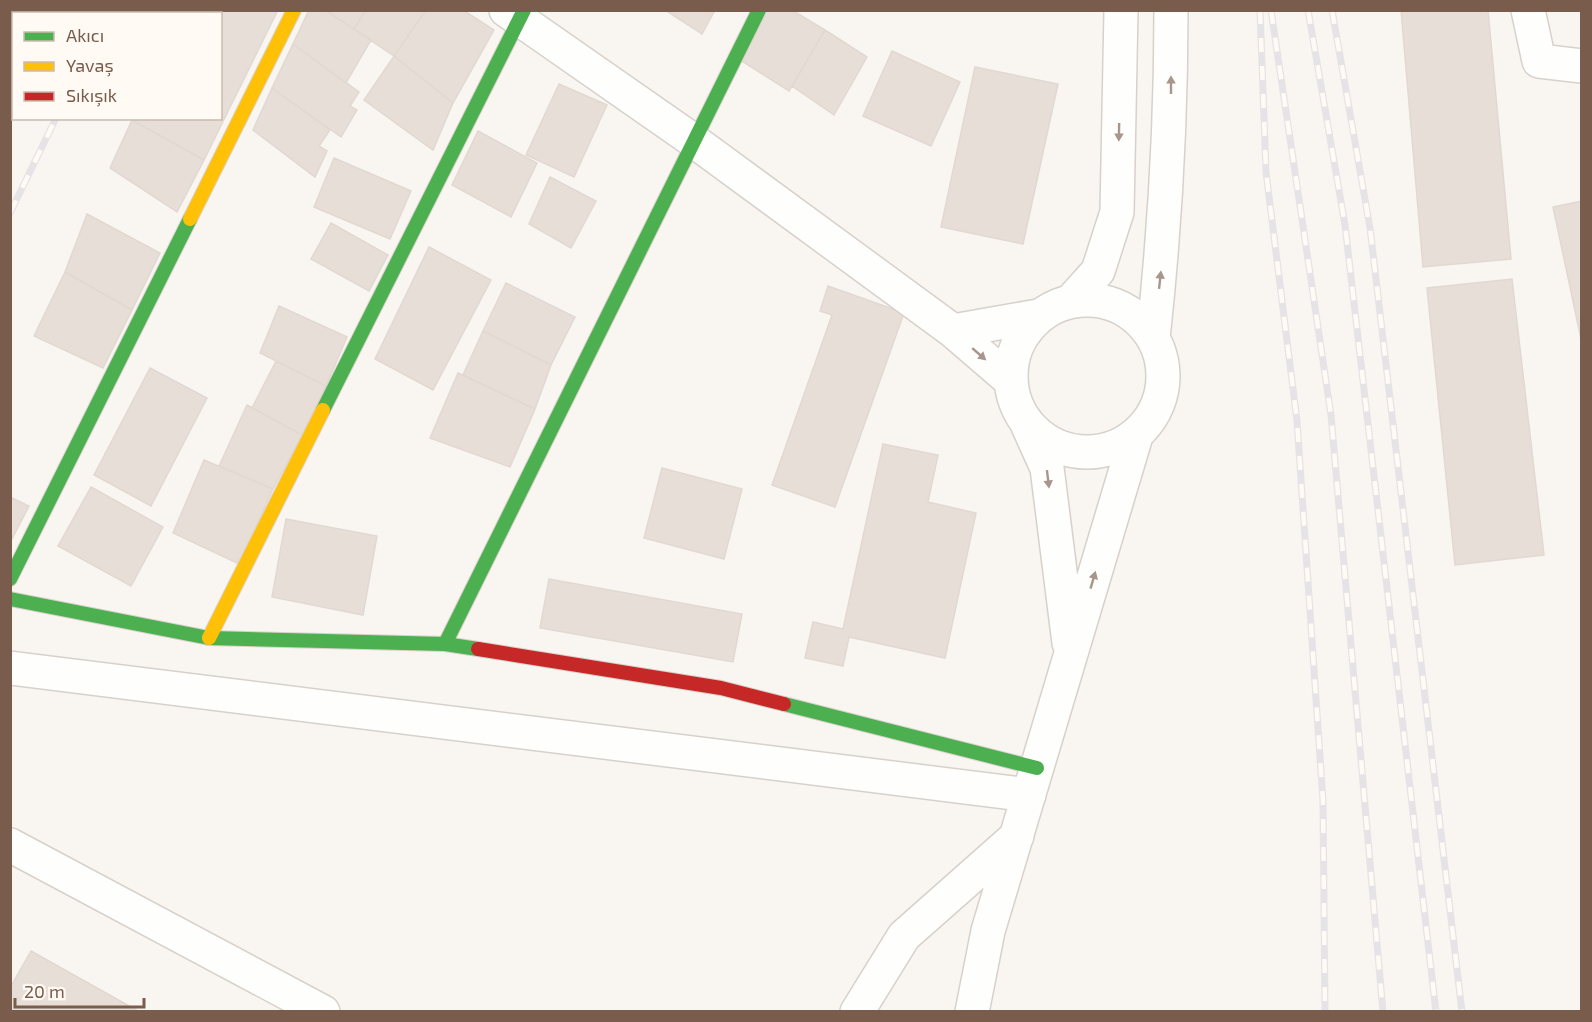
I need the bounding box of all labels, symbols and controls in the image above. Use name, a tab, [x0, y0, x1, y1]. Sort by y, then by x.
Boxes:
legend	[12, 12, 222, 120]
text: Akıcı	[66, 24, 104, 46]
text: Yavaş	[66, 54, 114, 77]
one-way arrow	[1166, 76, 1176, 95]
text: Sıkışık	[66, 84, 117, 107]
one-way arrow	[1114, 122, 1123, 141]
one-way arrow	[1155, 270, 1164, 289]
one-way arrow	[971, 347, 986, 360]
one-way arrow	[1043, 470, 1053, 489]
one-way arrow	[1089, 571, 1098, 589]
scale bar	[15, 971, 144, 1009]
text: 20 m	[24, 980, 65, 1002]

